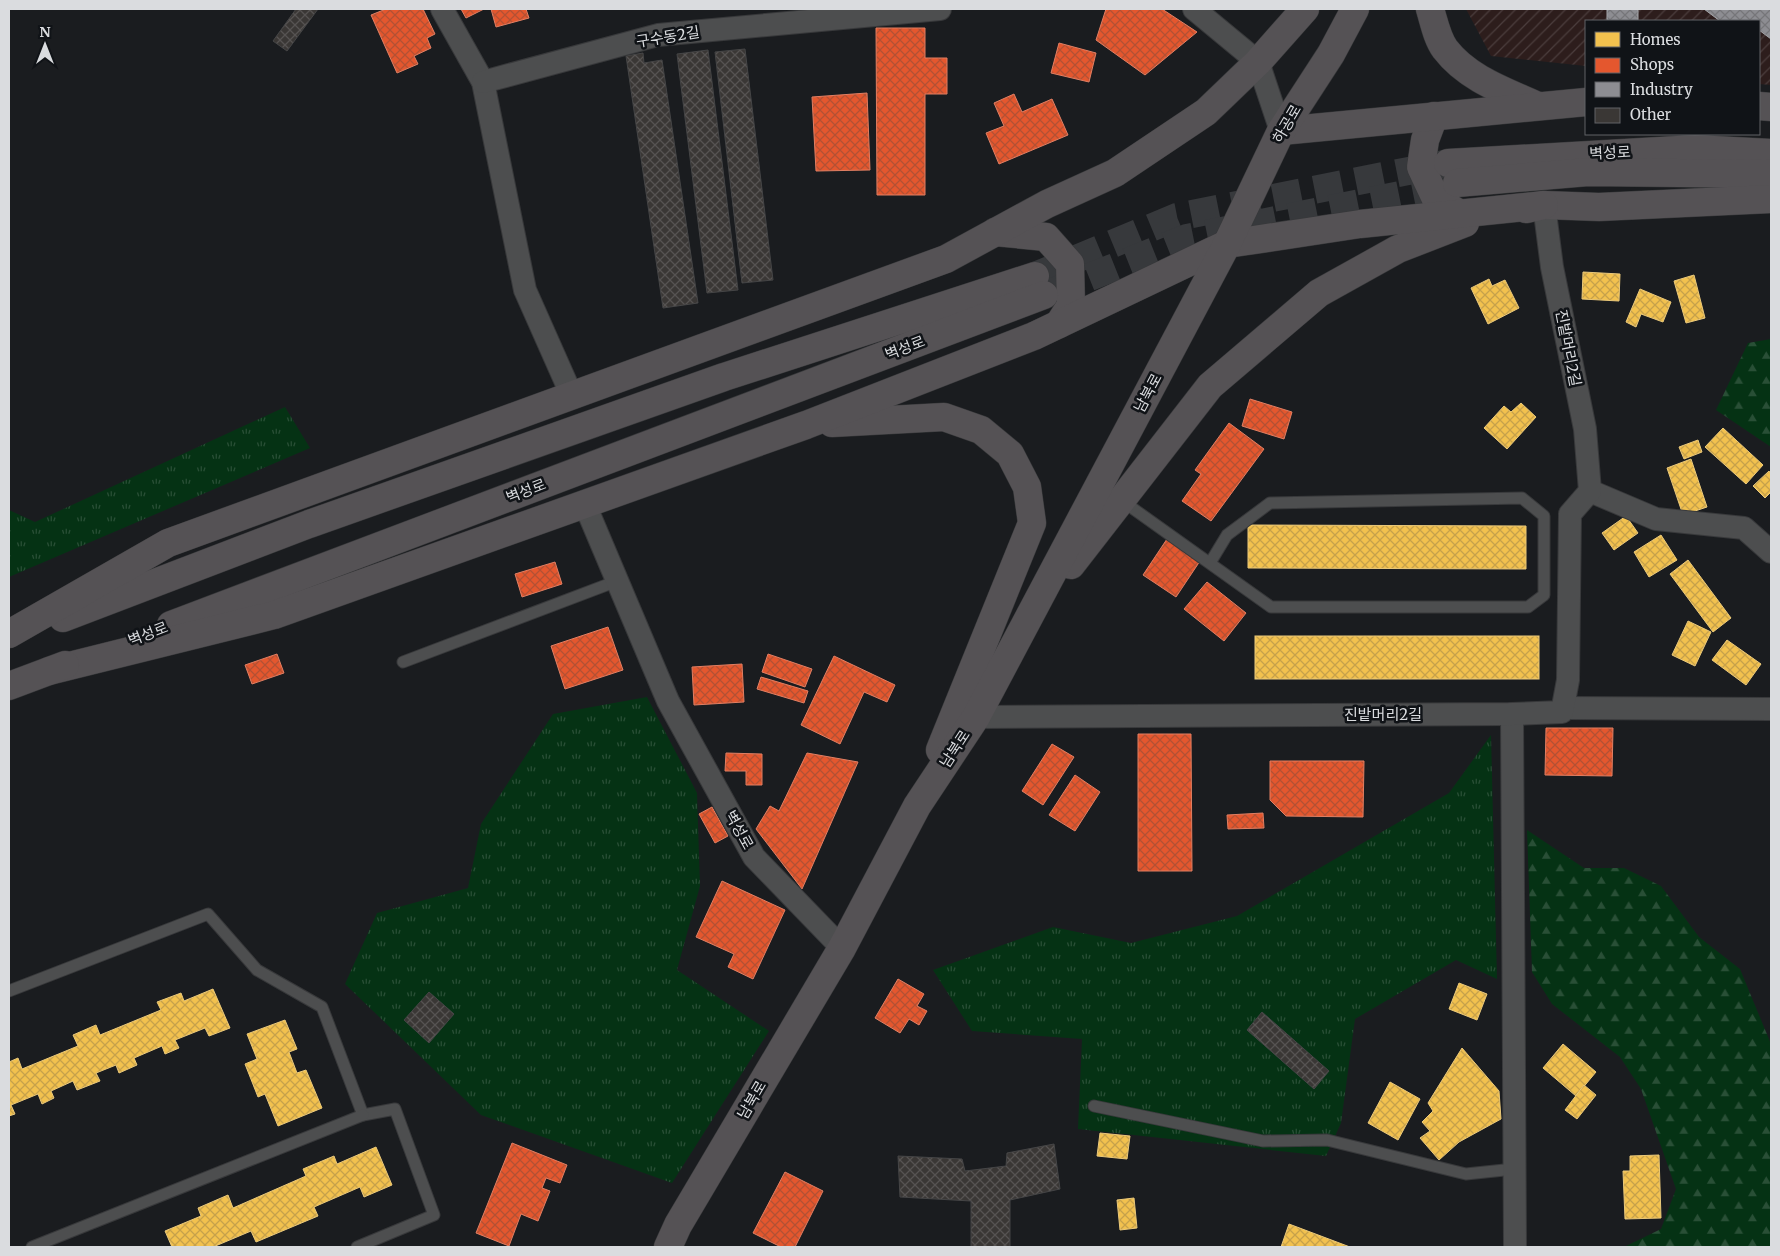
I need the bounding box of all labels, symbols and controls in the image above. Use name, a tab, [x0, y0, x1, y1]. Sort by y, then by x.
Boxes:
north arrow	[20, 20, 70, 70]
legend	[1585, 20, 1760, 135]
street label: 구수동2길	[635, 22, 701, 51]
text: N	[39, 23, 51, 41]
text: Homes	[1630, 30, 1681, 49]
text: Shops	[1630, 55, 1674, 74]
text: Industry	[1630, 80, 1693, 99]
street label: 하공로	[1268, 101, 1305, 146]
text: Other	[1630, 105, 1672, 124]
street label: 벽성로	[1589, 142, 1631, 163]
street label: 진밭머리2길	[1552, 308, 1585, 388]
street label: 벽성로	[882, 331, 928, 364]
street label: 남북로	[1129, 370, 1166, 416]
street label: 벽성로	[503, 474, 549, 507]
street label: 벽성로	[125, 617, 171, 650]
street label: 진밭머리2길	[1344, 705, 1422, 724]
street label: 남북로	[935, 726, 974, 771]
street label: 벽성로	[721, 807, 758, 852]
street label: 남북로	[733, 1077, 770, 1122]

